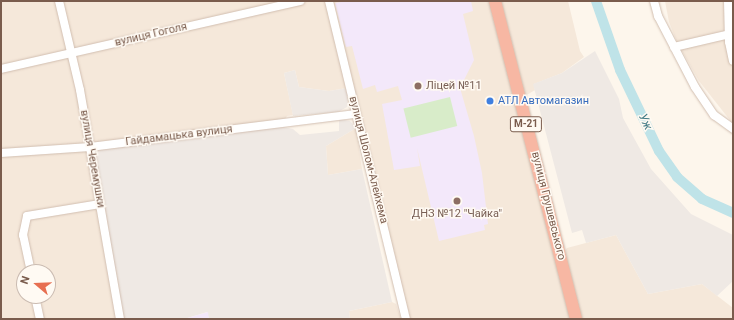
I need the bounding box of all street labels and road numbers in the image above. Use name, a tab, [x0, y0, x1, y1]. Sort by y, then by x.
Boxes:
street label: вулиця Гоголя	[114, 20, 188, 50]
street label: вулиця Шолом-Алейхема	[346, 95, 390, 225]
street label: вулиця Черемушки	[77, 109, 107, 209]
road number: М-21	[509, 116, 543, 132]
street label: Гайдамацька вулиця	[125, 123, 233, 149]
street label: вулиця Грушевського	[528, 150, 568, 262]

